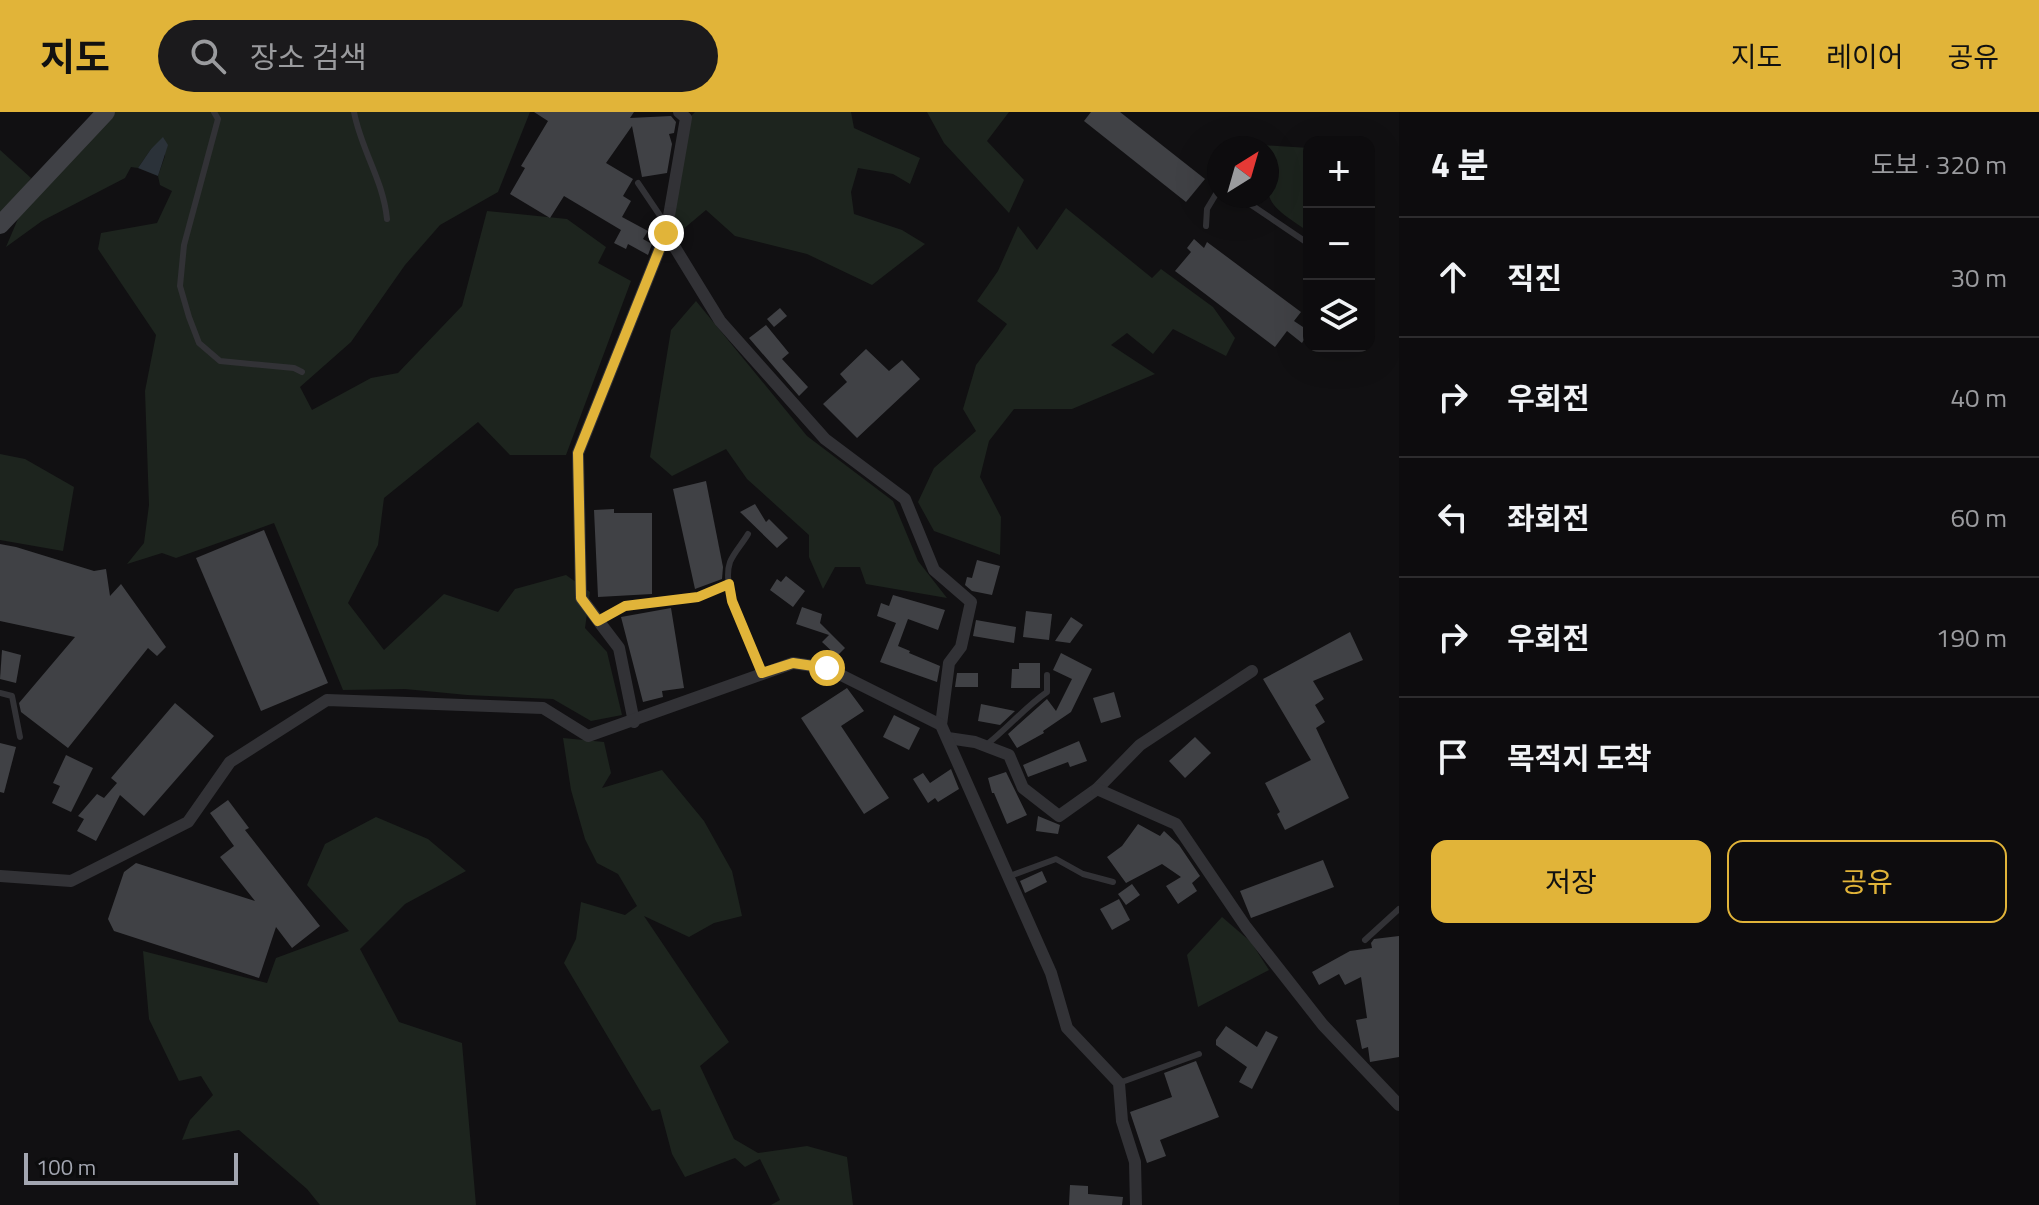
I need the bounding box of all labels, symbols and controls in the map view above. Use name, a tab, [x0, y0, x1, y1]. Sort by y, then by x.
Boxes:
search box	[158, 20, 718, 92]
text: 지도	[40, 28, 110, 86]
icon: search	[186, 34, 230, 78]
text: 장소 검색	[250, 34, 367, 80]
text: 지도	[1731, 35, 1782, 78]
text: 레이어	[1826, 35, 1903, 78]
text: 공유	[1947, 35, 1999, 78]
north arrow	[1207, 136, 1279, 208]
map controls	[1303, 136, 1375, 352]
button: +	[1303, 136, 1375, 208]
text: 4 분	[1431, 138, 1489, 190]
text: 도보 · 320 m	[1871, 145, 2007, 184]
button: −	[1303, 208, 1375, 280]
route end	[648, 215, 684, 251]
icon: ahead	[1431, 255, 1475, 299]
text: 직진	[1507, 255, 1562, 301]
text: 30 m	[1950, 258, 2007, 297]
button: layers	[1303, 280, 1375, 352]
icon: right	[1431, 375, 1475, 419]
text: 우회전	[1507, 375, 1590, 421]
text: 40 m	[1950, 378, 2007, 417]
icon: left	[1431, 495, 1475, 539]
text: 좌회전	[1507, 495, 1590, 541]
text: 60 m	[1950, 498, 2007, 537]
icon: right	[1431, 615, 1475, 659]
text: 우회전	[1507, 615, 1590, 661]
text: 190 m	[1936, 618, 2007, 657]
route start	[809, 650, 845, 686]
icon: arrive	[1431, 735, 1475, 779]
text: 목적지 도착	[1507, 735, 1652, 781]
button: 저장	[1431, 840, 1711, 923]
button: 공유	[1727, 840, 2007, 923]
scale bar	[24, 1149, 238, 1185]
text: 100 m	[36, 1150, 96, 1184]

